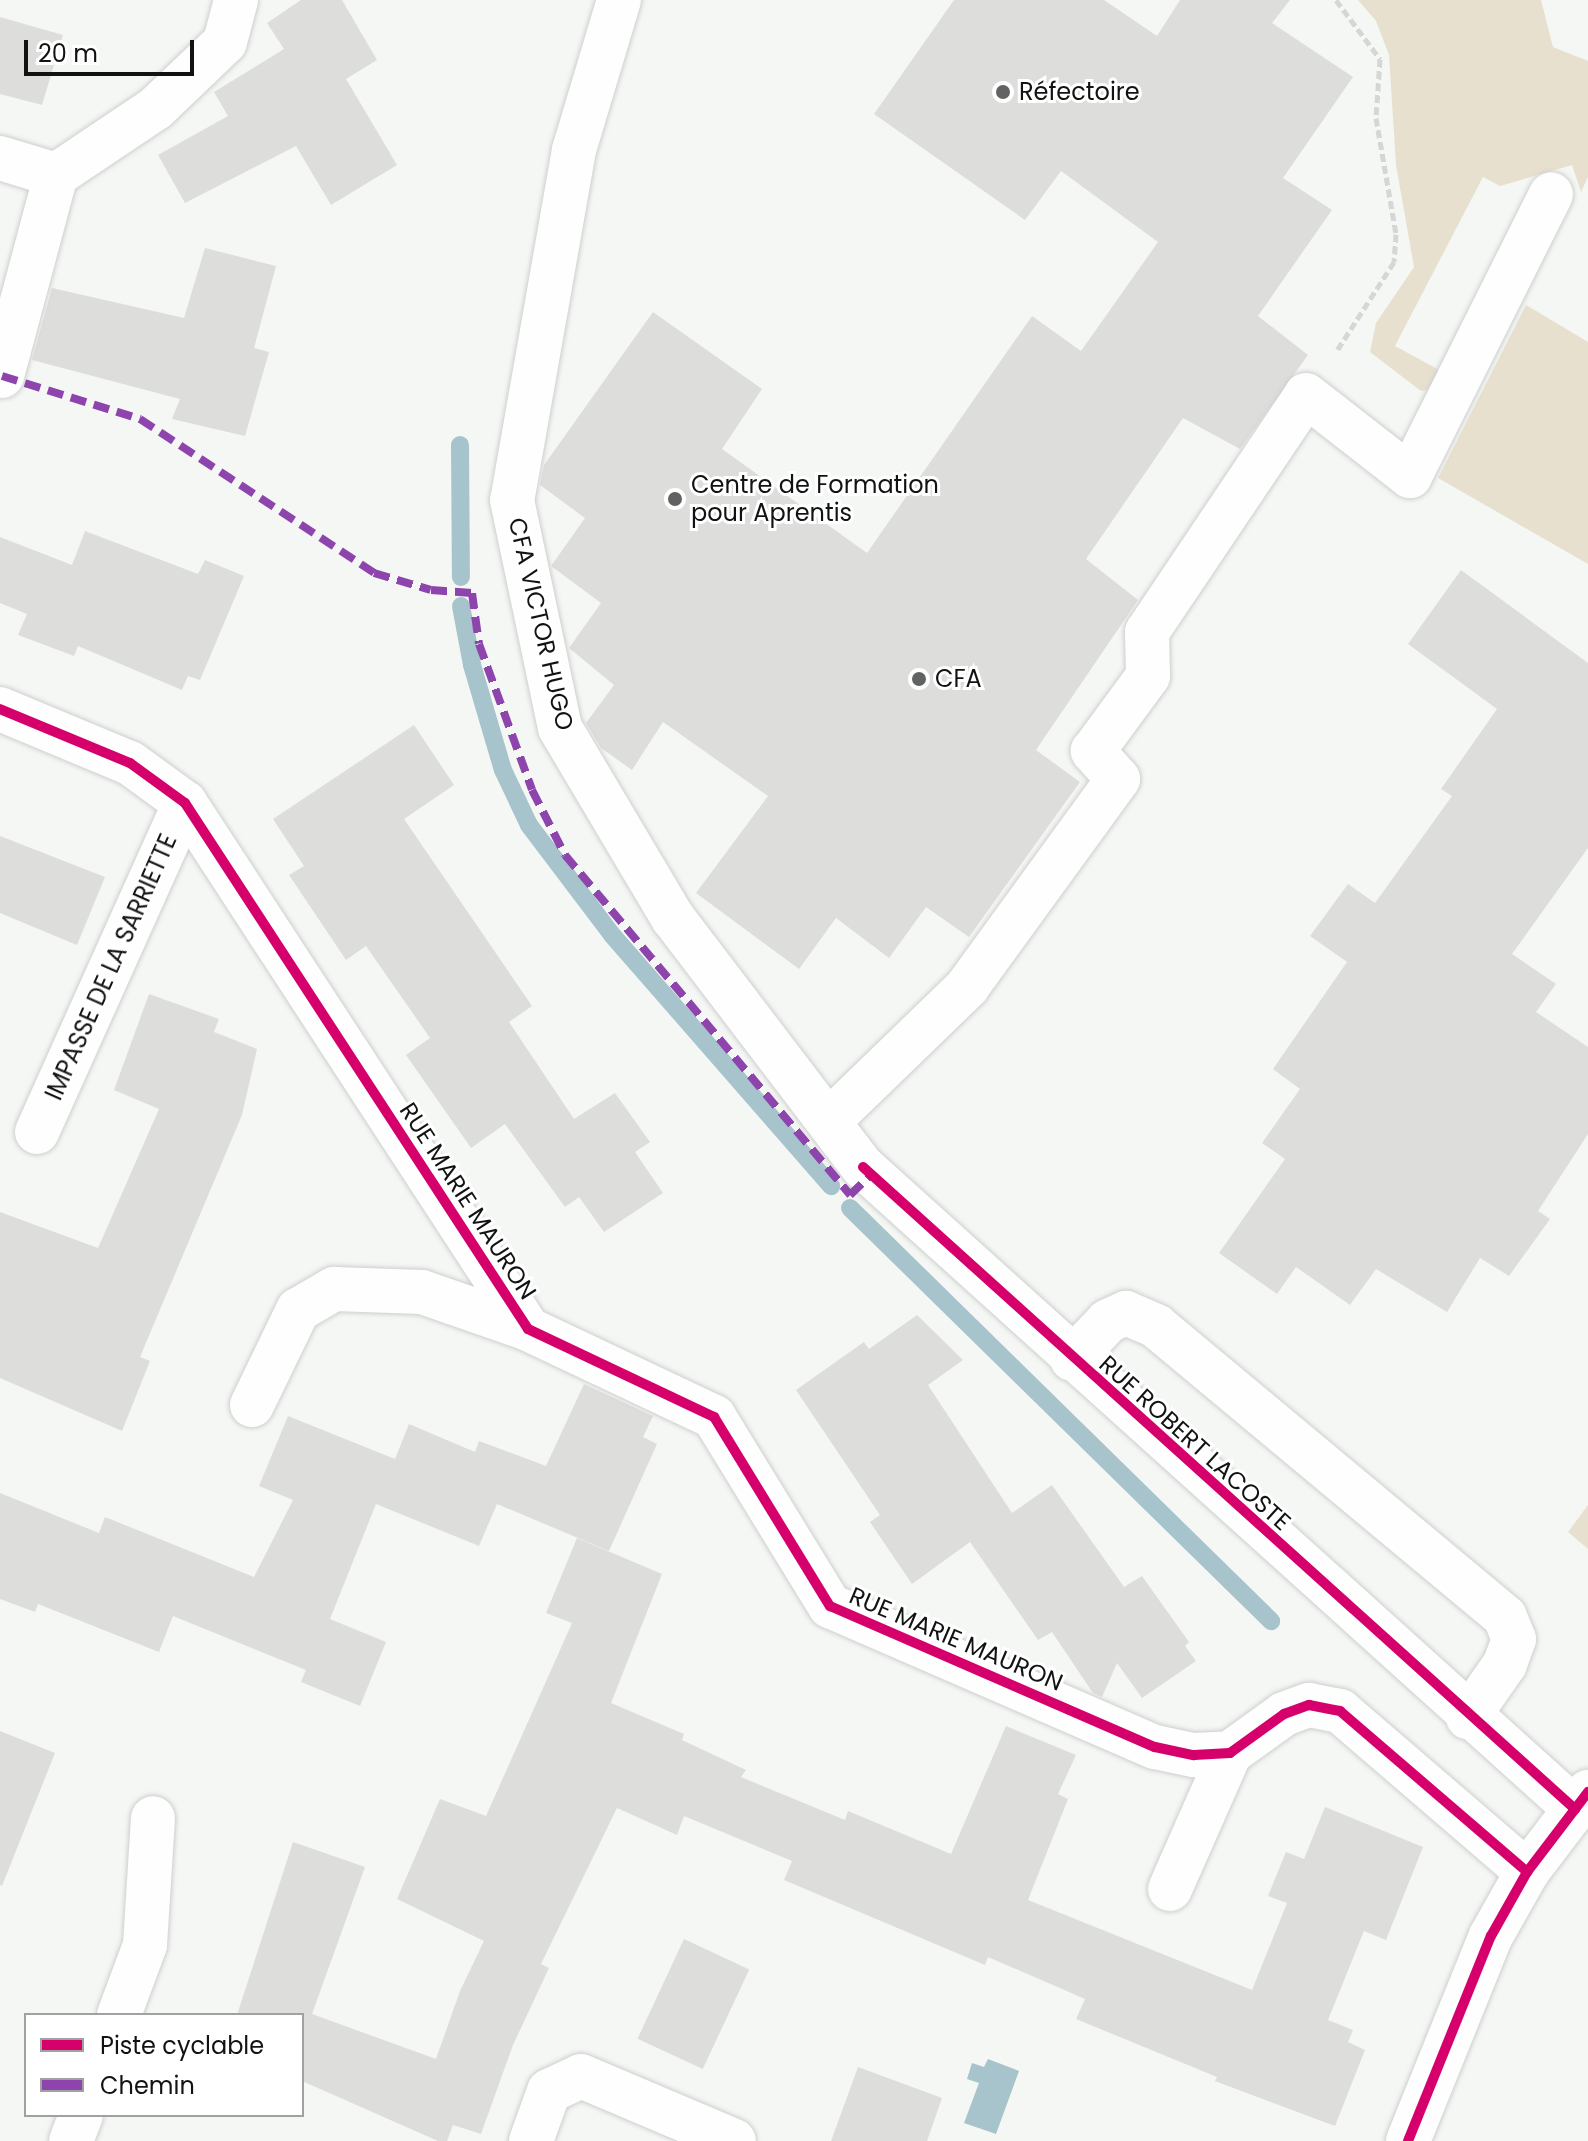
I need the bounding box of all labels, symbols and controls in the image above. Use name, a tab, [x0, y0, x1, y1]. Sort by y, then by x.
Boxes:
scale bar	[28, 24, 198, 74]
text: 20 m	[38, 37, 98, 70]
place label: Réfectoire	[1019, 78, 1140, 106]
marker: Réfectoire	[994, 83, 1012, 101]
place label: Centre de Formation pour Aprentis	[691, 471, 939, 527]
marker: Centre de Formation pour Aprentis	[666, 490, 684, 508]
street label: CFA VICTOR HUGO	[503, 515, 579, 733]
place label: CFA	[935, 665, 982, 693]
marker: CFA	[910, 670, 928, 688]
street label: IMPASSE DE LA SARRIETTE	[39, 830, 183, 1104]
street label: RUE MARIE MAURON	[394, 1097, 542, 1305]
street label: RUE ROBERT LACOSTE	[1093, 1350, 1297, 1536]
street label: RUE MARIE MAURON	[845, 1581, 1067, 1697]
legend	[24, 2013, 304, 2117]
text: Piste cyclable	[100, 2029, 264, 2062]
text: Chemin	[100, 2069, 195, 2102]

